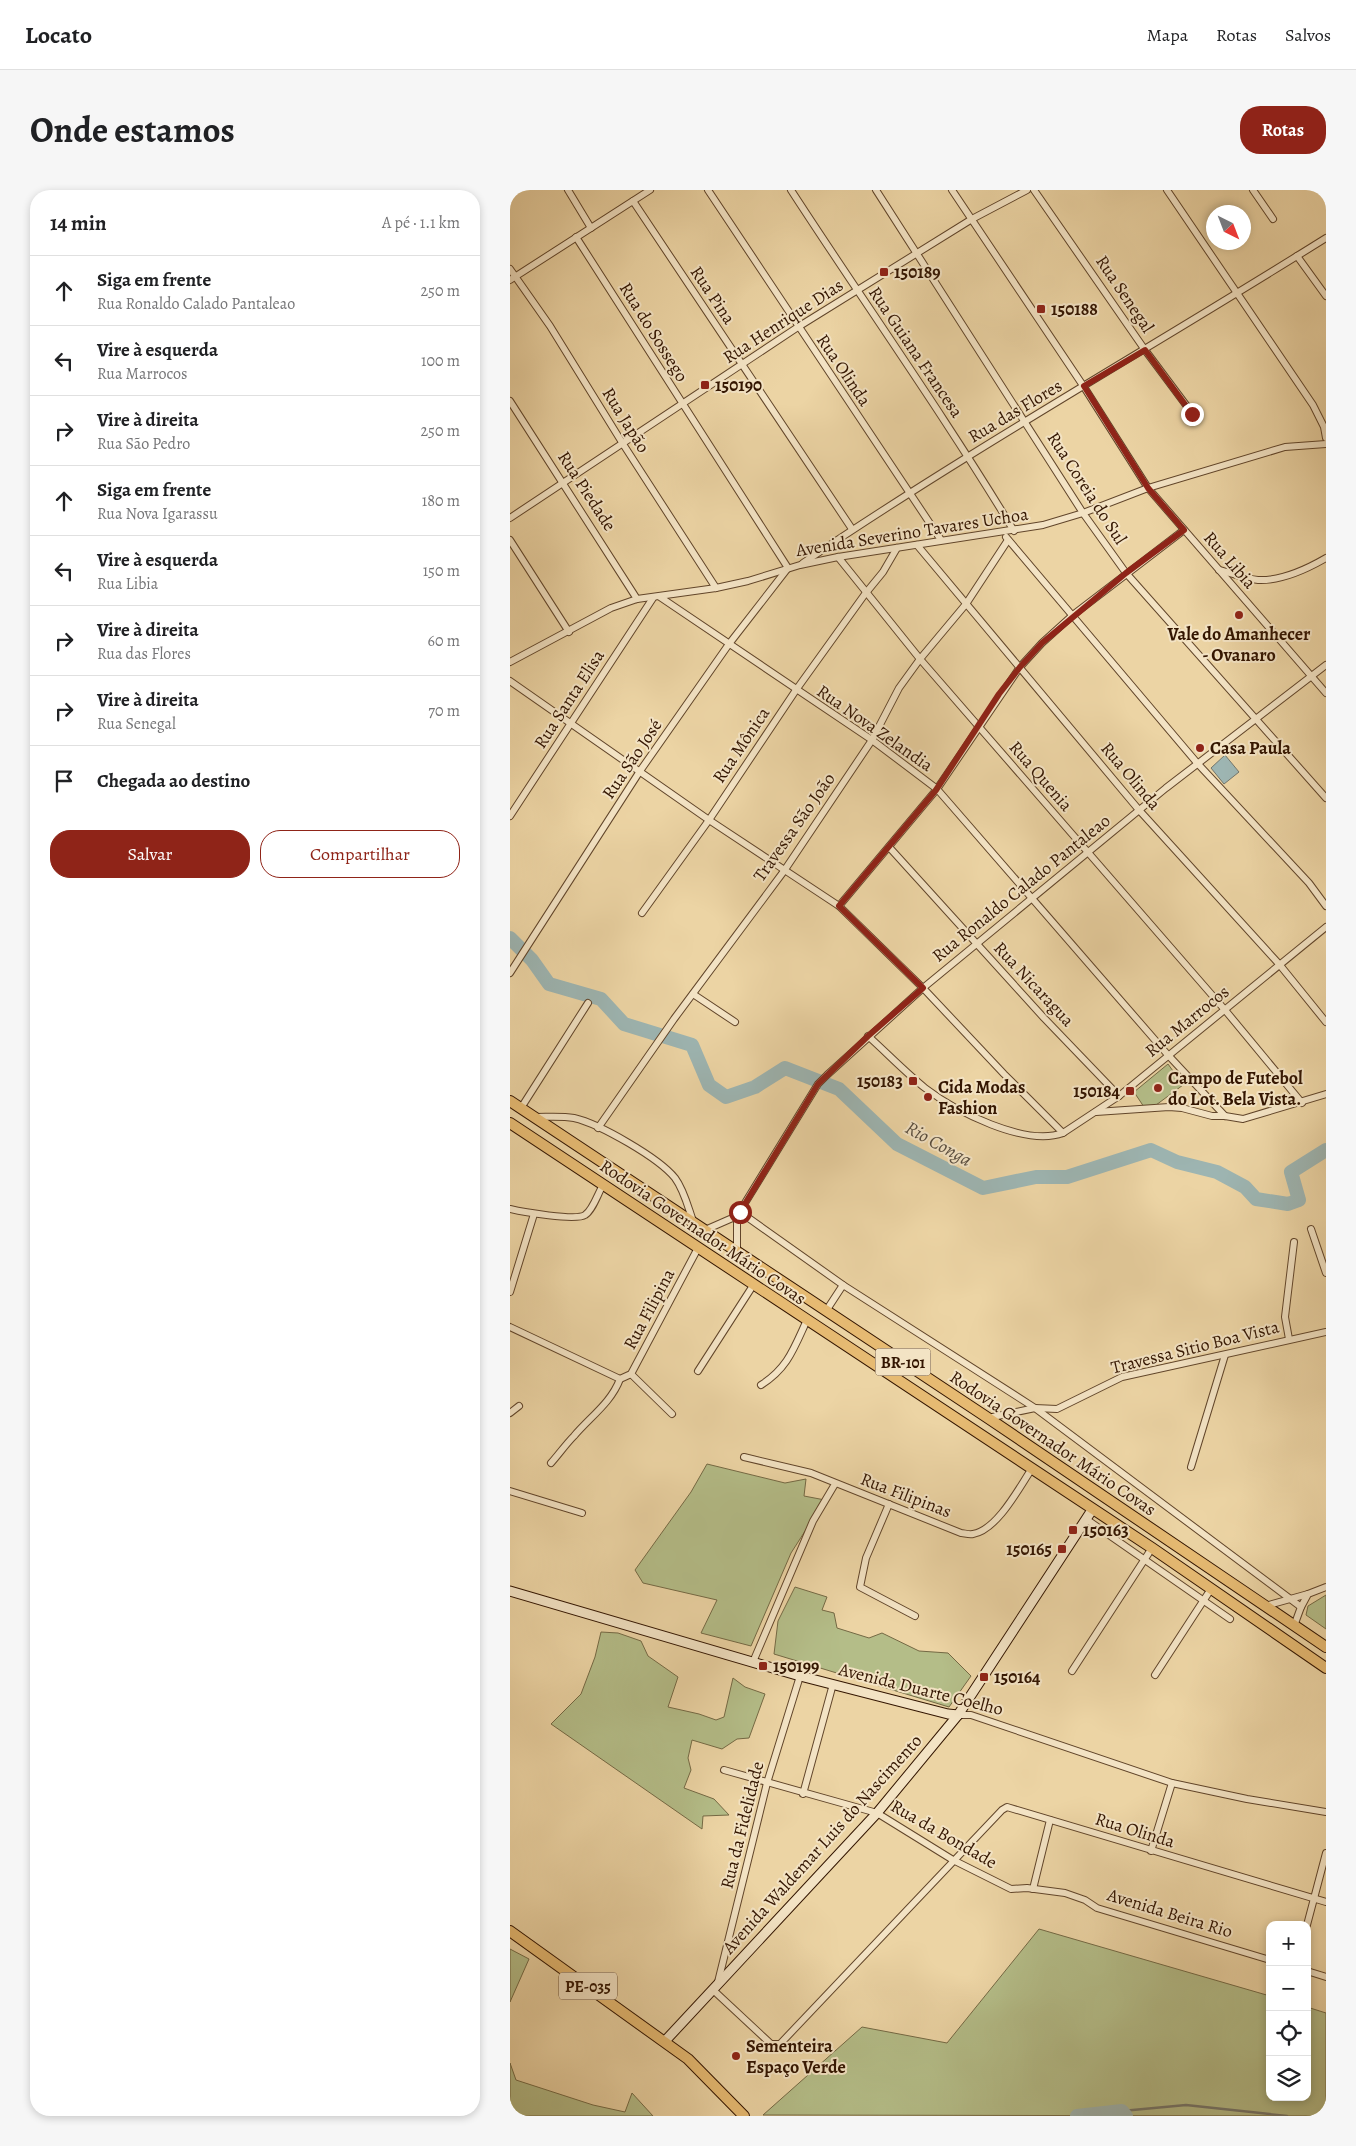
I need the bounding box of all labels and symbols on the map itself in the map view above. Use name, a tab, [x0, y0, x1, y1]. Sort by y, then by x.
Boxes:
north arrow	[1206, 205, 1251, 250]
street label: Rua Senegal	[1090, 251, 1160, 338]
place label: 150189	[894, 260, 941, 284]
street label: Rua Pina	[685, 261, 742, 329]
marker: 150189	[878, 266, 890, 278]
street label: Rua Henrique Dias	[718, 273, 848, 369]
street label: Rua do Sossego	[614, 278, 694, 386]
street label: Rua Guiana Francesa	[863, 282, 969, 423]
place label: 150188	[1051, 297, 1098, 321]
marker: 150188	[1035, 303, 1047, 315]
street label: Rua Olinda	[811, 329, 877, 411]
place label: 150190	[715, 373, 762, 397]
street label: Rua das Flores	[964, 374, 1066, 448]
marker: 150190	[699, 379, 711, 391]
street label: Rua Japão	[597, 383, 655, 457]
route end	[1181, 403, 1204, 426]
street label: Rua Coreia do Sul	[1042, 427, 1133, 549]
street label: Rua Piedade	[552, 446, 622, 536]
street label: Avenida Severino Tavares Uchoa	[793, 502, 1030, 562]
street label: Rua Libia	[1198, 526, 1262, 594]
marker: Vale do Amanhecer - Ovanaro	[1233, 609, 1245, 621]
place label: Vale do Amanhecer - Ovanaro	[1167, 622, 1311, 667]
street label: Rua Santa Elisa	[528, 644, 610, 753]
street label: Rua Nova Zelandia	[812, 679, 938, 777]
street label: Rua Mônica	[707, 702, 776, 788]
street label: Rua São José	[596, 714, 668, 804]
street label: Rua Quenia	[1004, 736, 1079, 817]
place label: Casa Paula	[1210, 736, 1291, 760]
street label: Rua Olinda	[1095, 737, 1167, 816]
marker: Casa Paula	[1194, 742, 1206, 754]
street label: Travessa São João	[748, 768, 841, 886]
street label: Rua Ronaldo Calado Pantaleao	[927, 808, 1115, 967]
street label: Rua Nicaragua	[988, 936, 1080, 1032]
street label: Rua Marrocos	[1140, 980, 1234, 1062]
place label: Campo de Futebol do Lot. Bela Vista.	[1168, 1066, 1303, 1111]
place label: 150183	[857, 1069, 903, 1093]
marker: 150183	[907, 1075, 919, 1087]
place label: Cida Modas Fashion	[938, 1075, 1025, 1120]
place label: 150184	[1073, 1079, 1121, 1103]
marker: Campo de Futebol do Lot. Bela Vista.	[1152, 1082, 1164, 1094]
marker: 150184	[1124, 1085, 1136, 1097]
marker: Cida Modas Fashion	[922, 1091, 934, 1103]
water label: Rio Conga	[901, 1115, 977, 1173]
street label: Rodovia Governador Mário Covas	[595, 1154, 811, 1310]
route start	[729, 1201, 752, 1224]
street label: Rua Filipina	[618, 1264, 681, 1354]
street label: Travessa Sitio Boa Vista	[1108, 1314, 1282, 1380]
road number: BR-101	[876, 1348, 930, 1376]
street label: Rodovia Governador Mário Covas	[945, 1365, 1161, 1521]
street label: Rua Filipinas	[857, 1467, 955, 1523]
place label: 150163	[1083, 1518, 1129, 1542]
marker: 150163	[1067, 1524, 1079, 1536]
place label: 150165	[1006, 1537, 1052, 1561]
marker: 150165	[1056, 1543, 1068, 1555]
place label: 150199	[773, 1654, 819, 1678]
street label: Avenida Duarte Coelho	[835, 1657, 1006, 1721]
marker: 150199	[757, 1660, 769, 1672]
place label: 150164	[994, 1665, 1041, 1689]
marker: 150164	[978, 1671, 990, 1683]
street label: Avenida Waldemar Luis do Nascimento	[716, 1729, 927, 1960]
street label: Rua da Fidelidade	[715, 1759, 769, 1891]
street label: Rua da Bondade	[886, 1794, 1002, 1874]
street label: Rua Olinda	[1092, 1807, 1178, 1854]
street label: Avenida Beira Rio	[1104, 1882, 1236, 1943]
road number: PE-035	[559, 1972, 617, 2000]
place label: Sementeira Espaço Verde	[746, 2034, 846, 2079]
marker: Sementeira Espaço Verde	[730, 2050, 742, 2062]

